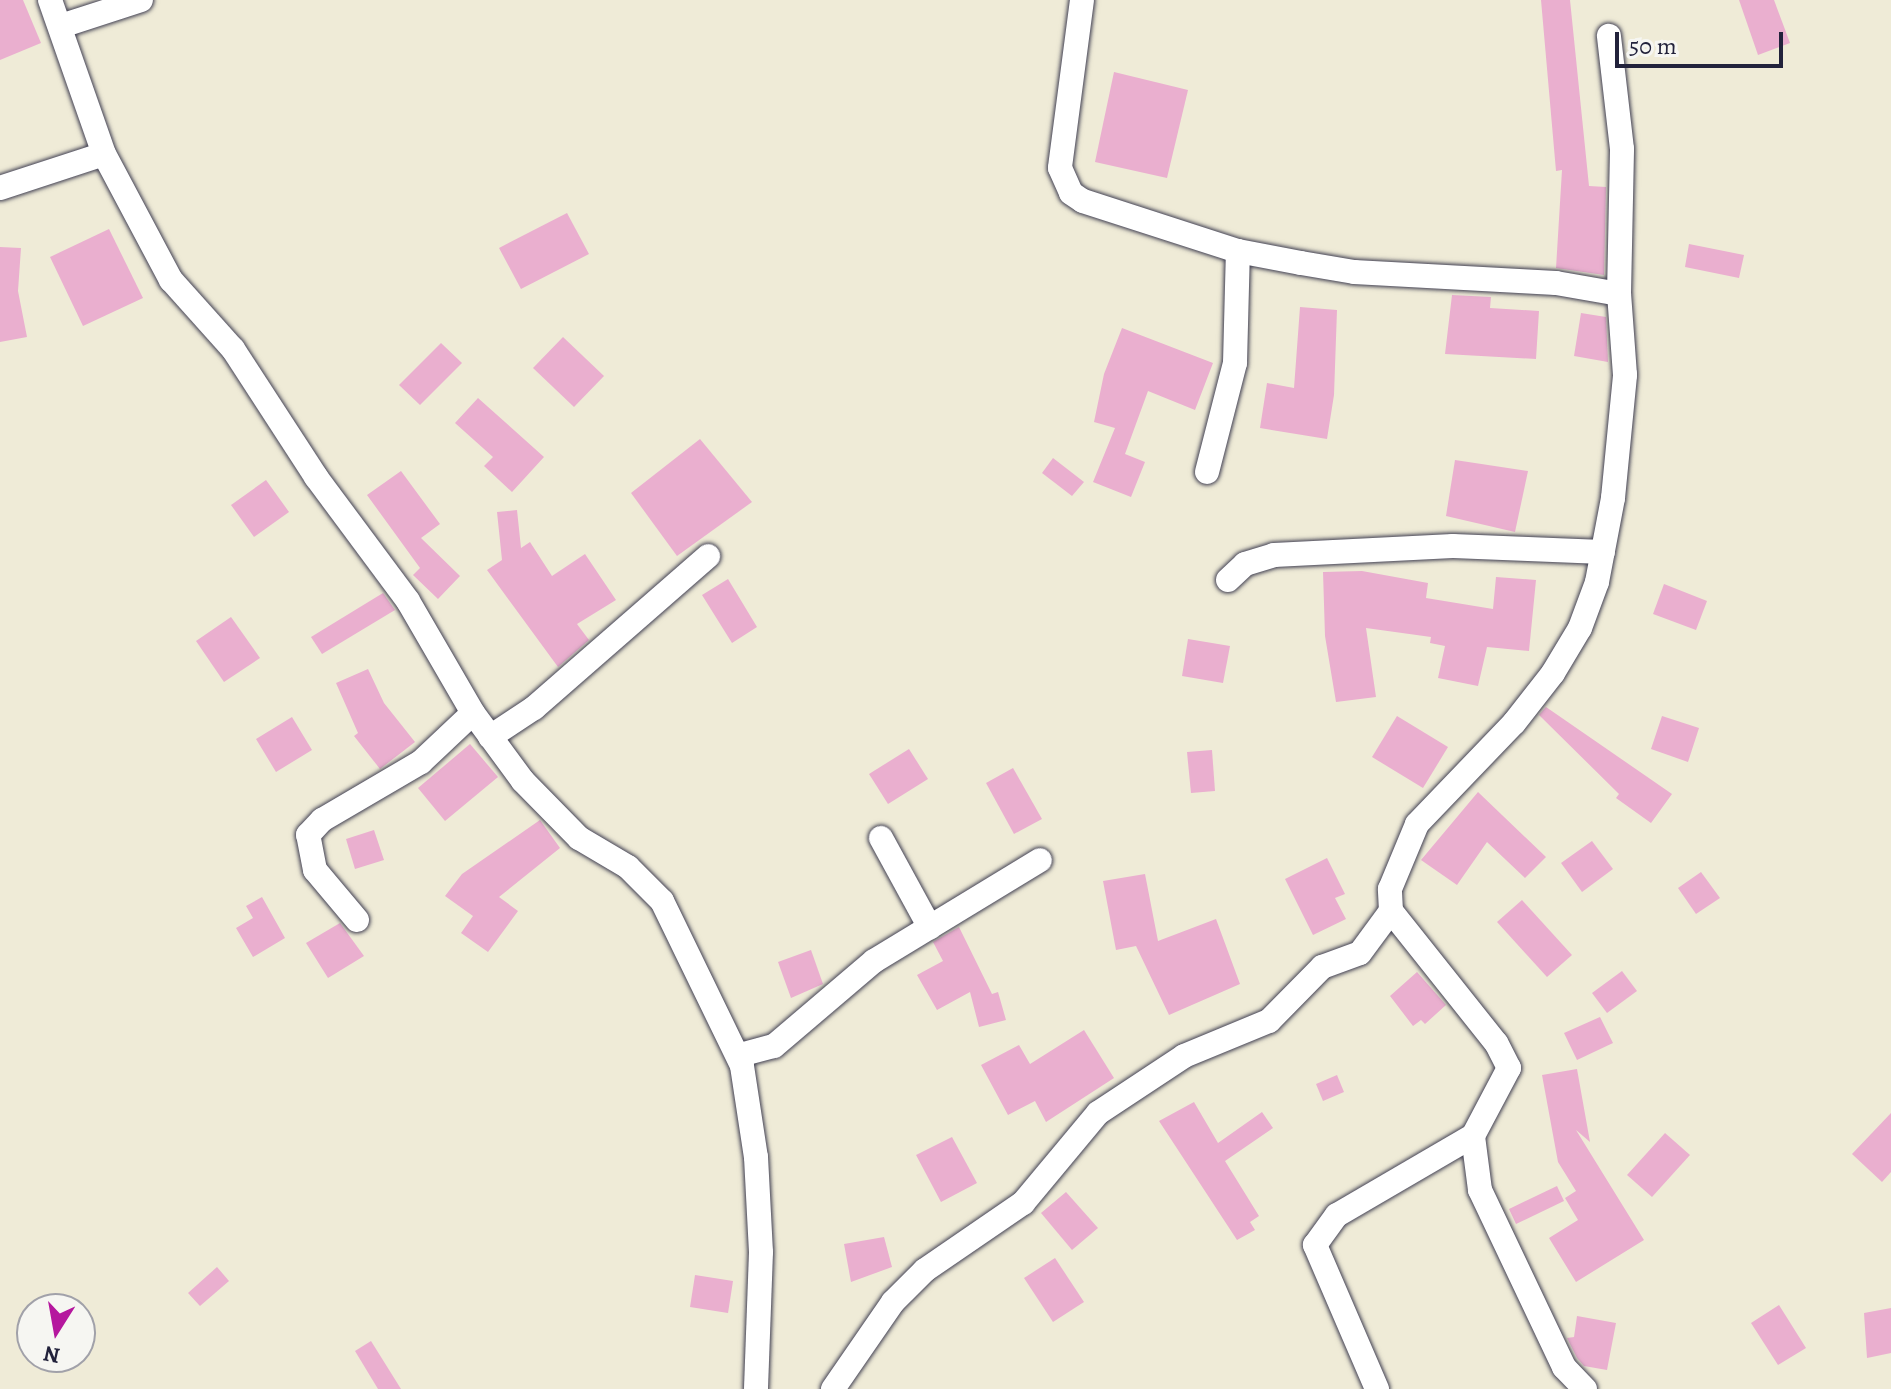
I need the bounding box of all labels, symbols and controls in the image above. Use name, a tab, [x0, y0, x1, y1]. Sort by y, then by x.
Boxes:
scale bar	[1619, 16, 1787, 66]
text: 50 m	[1629, 30, 1677, 62]
north arrow	[16, 1293, 96, 1373]
text: N	[41, 1338, 63, 1371]

